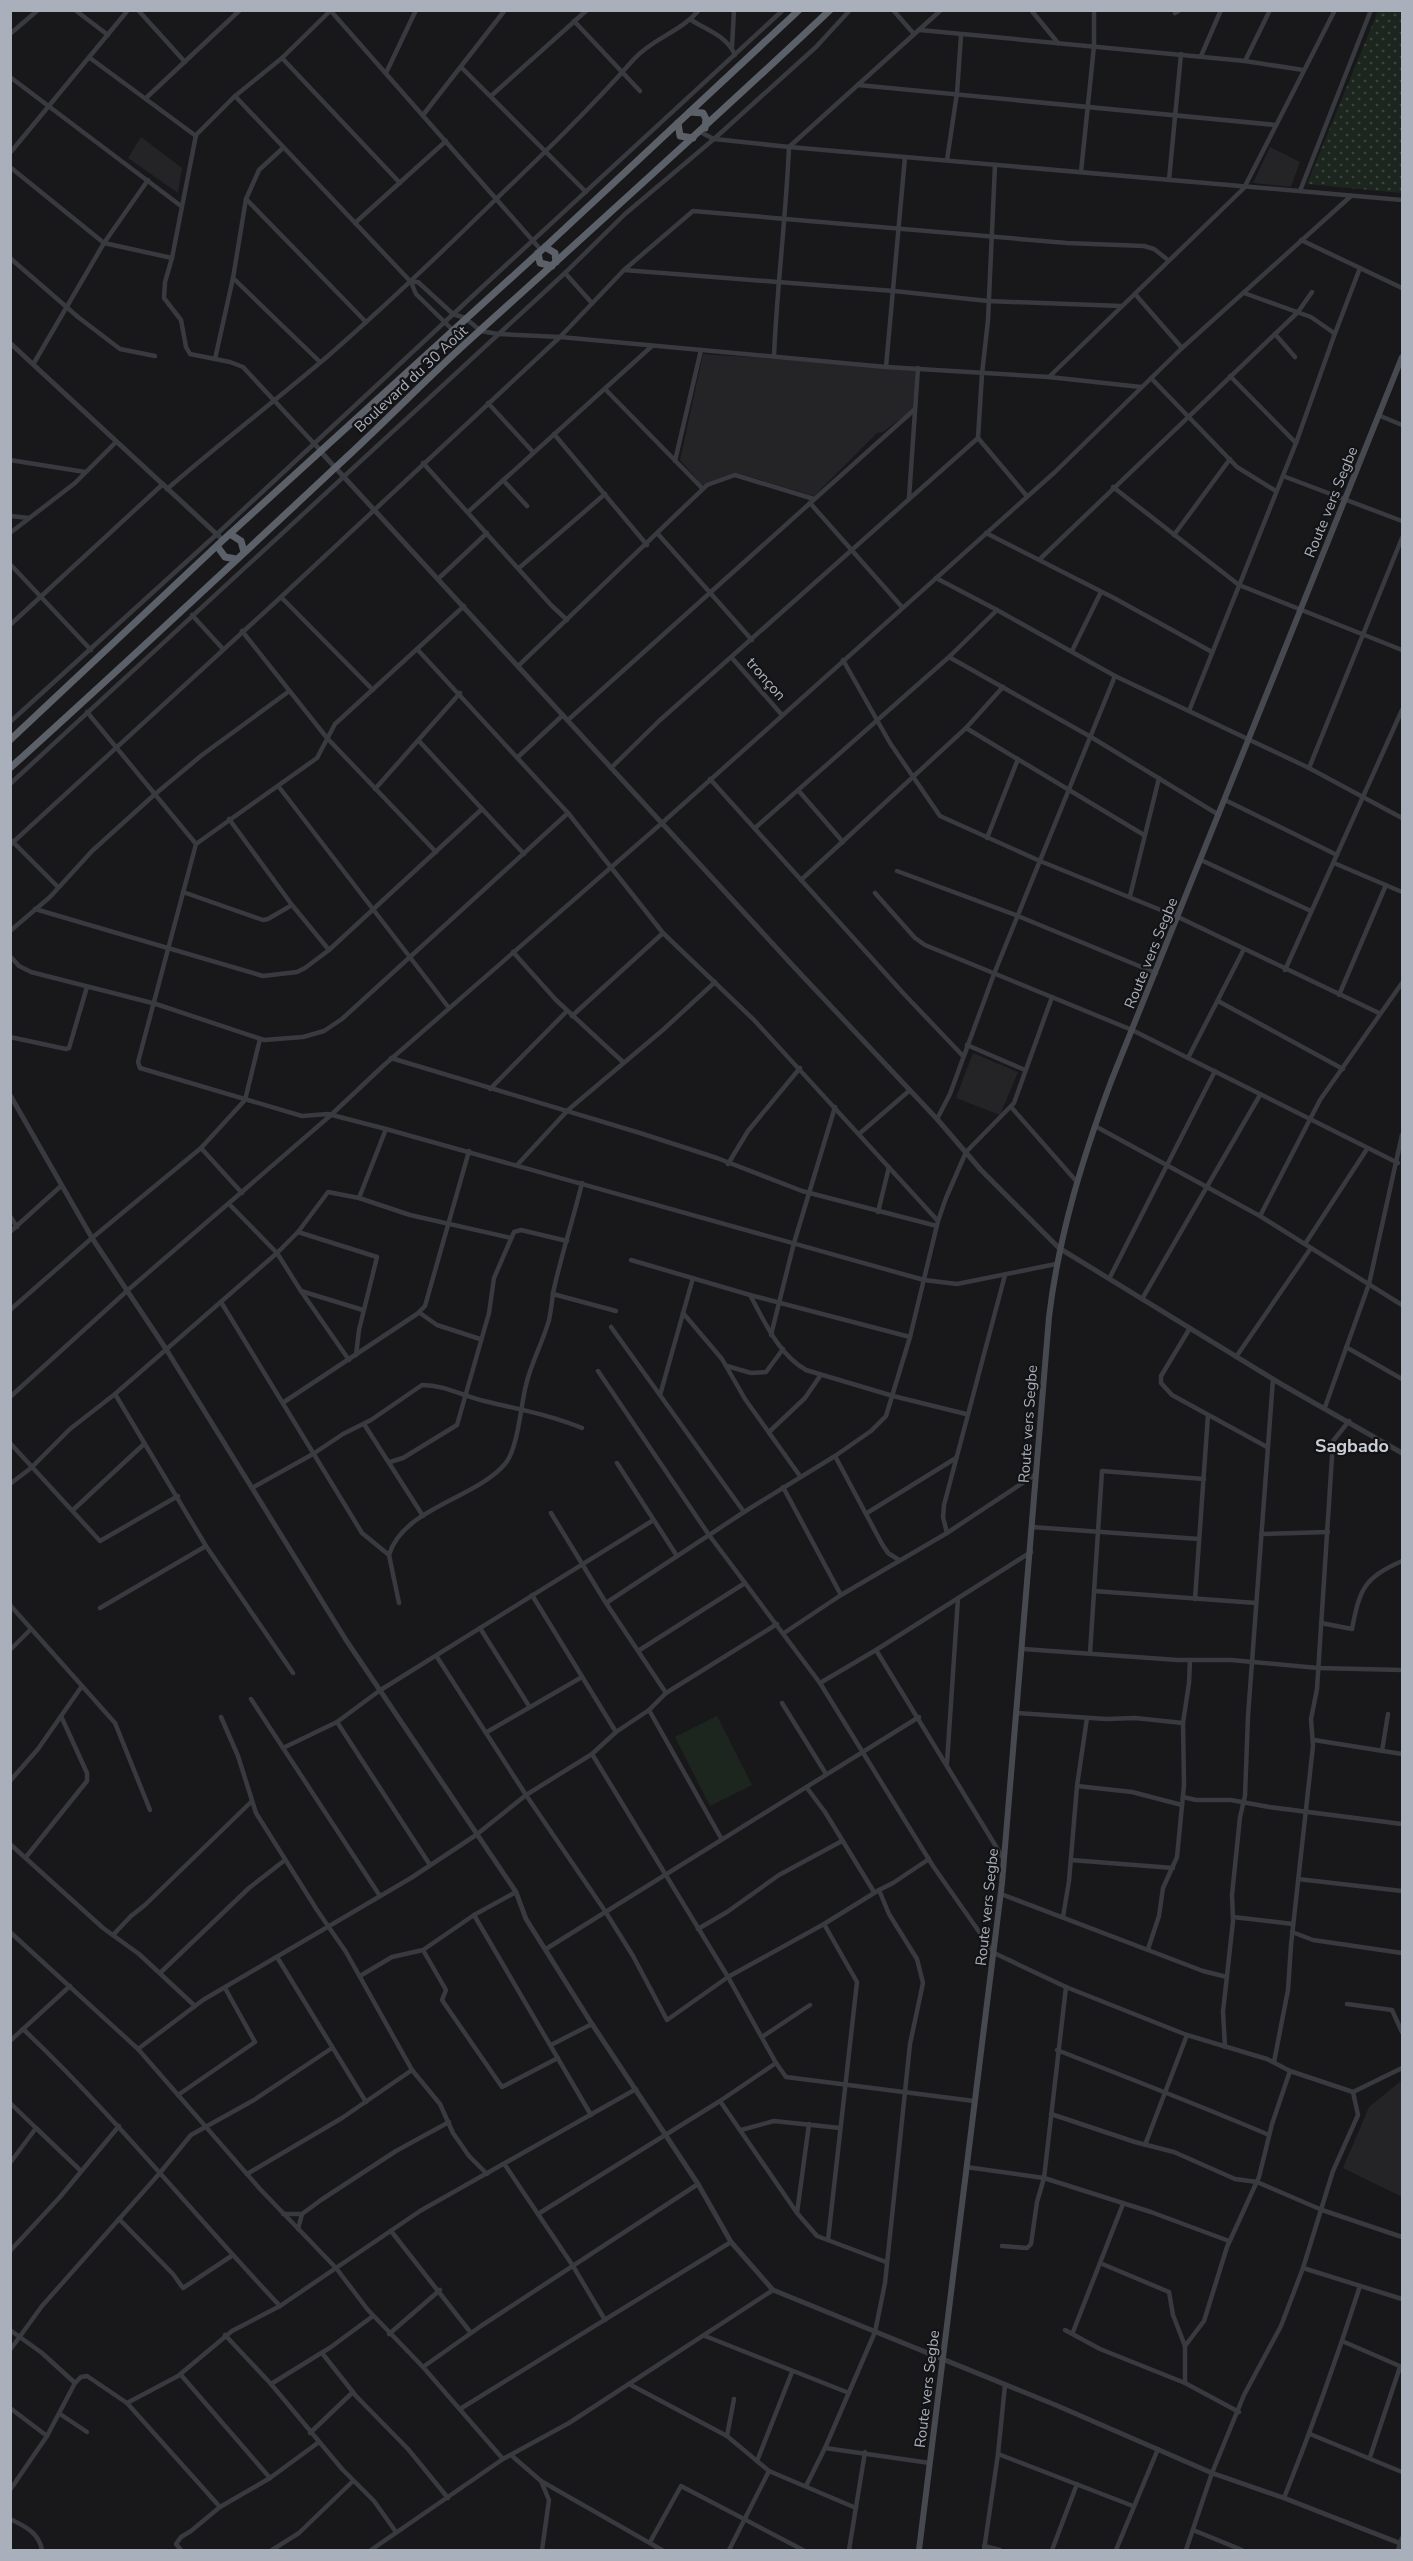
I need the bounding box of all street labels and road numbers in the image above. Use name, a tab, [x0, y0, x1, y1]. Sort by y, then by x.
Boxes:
street label: Boulevard du 30 Août	[350, 321, 473, 437]
street label: Route vers Segbe	[1300, 443, 1362, 561]
street label: tronçon	[742, 653, 790, 705]
street label: Route vers Segbe	[1120, 894, 1182, 1012]
street label: Route vers Segbe	[1014, 1364, 1042, 1484]
street label: Route vers Segbe	[971, 1847, 1003, 1967]
street label: Route vers Segbe	[910, 2329, 944, 2449]

